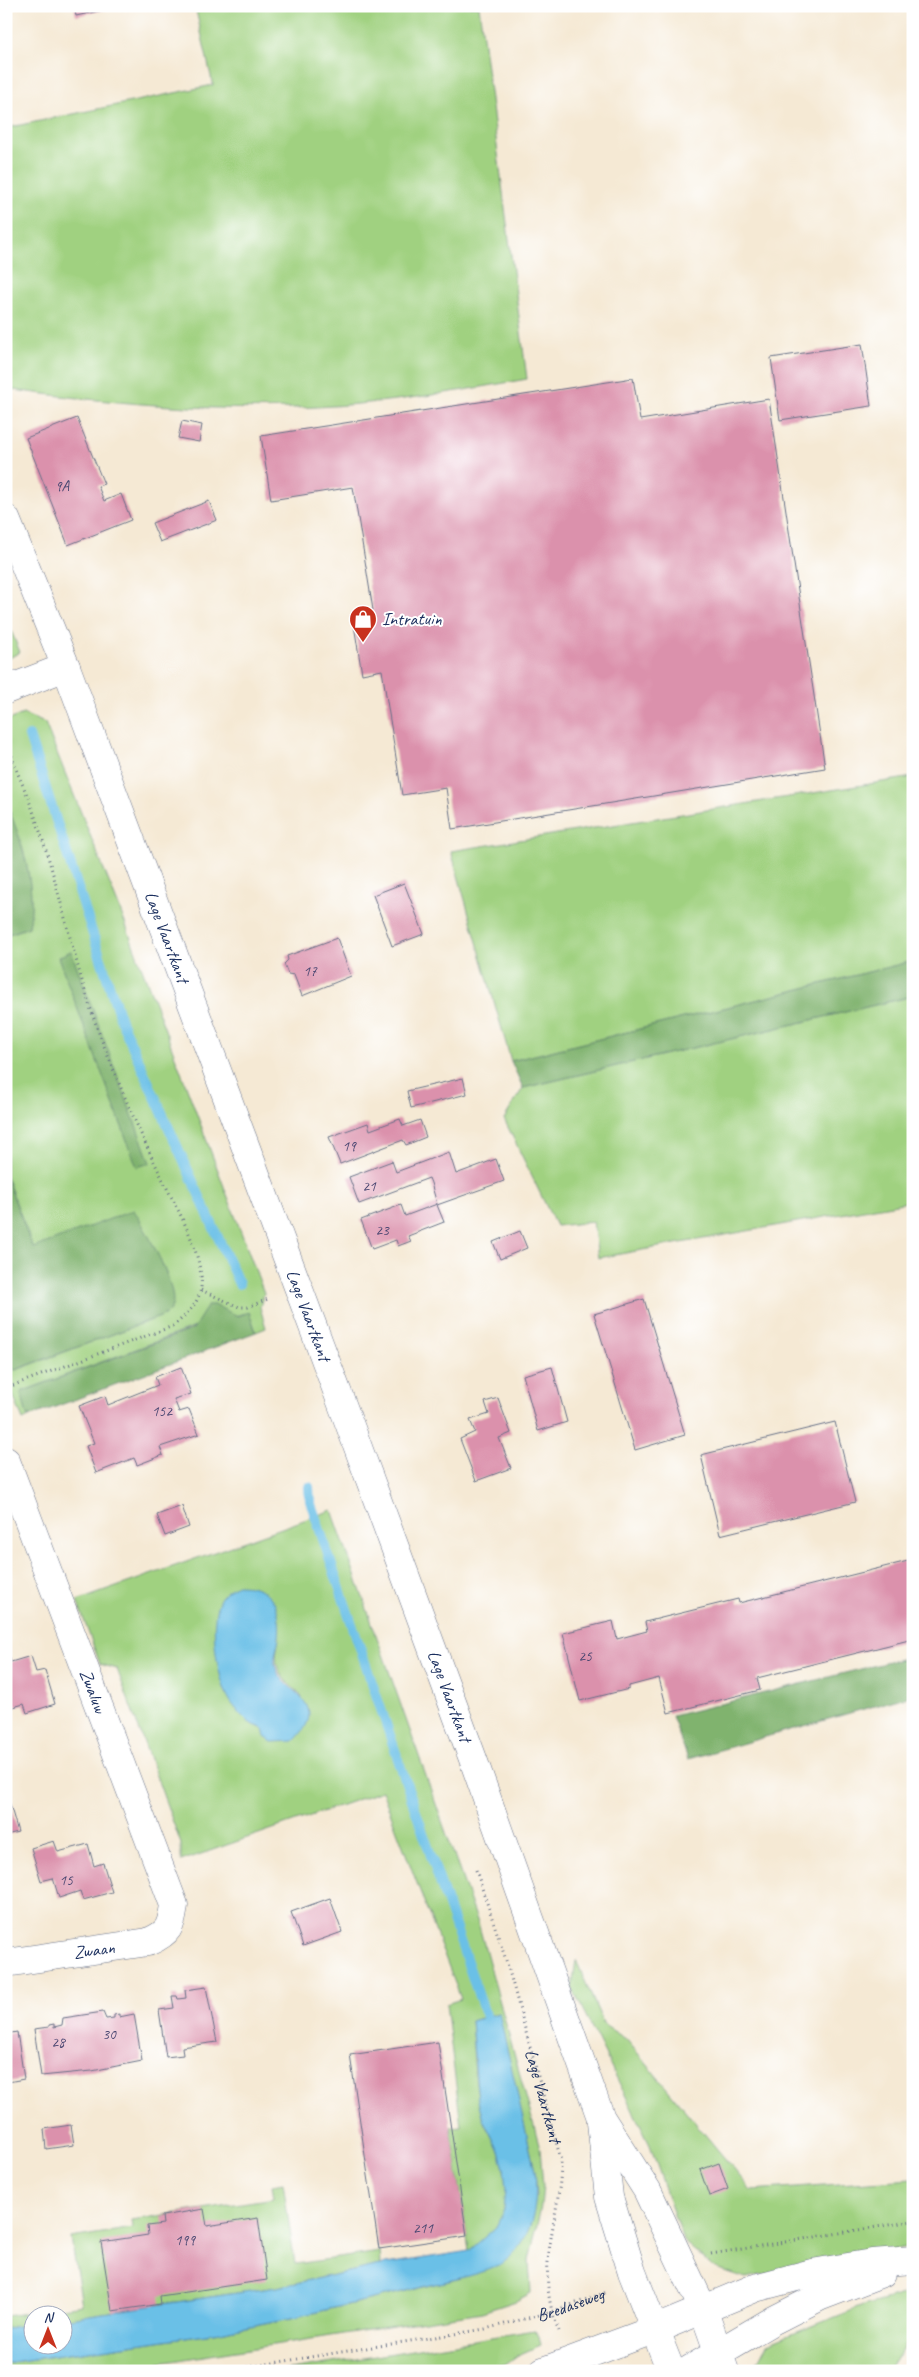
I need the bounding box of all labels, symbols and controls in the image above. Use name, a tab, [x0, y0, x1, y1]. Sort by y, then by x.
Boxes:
house number: 9A	[55, 477, 71, 496]
shop icon: Intratuin	[348, 604, 378, 643]
place label: Intratuin	[382, 608, 442, 630]
street label: Lage Vaartkant	[140, 888, 195, 989]
house number: 17	[303, 962, 318, 981]
house number: 19	[342, 1137, 357, 1156]
house number: 21	[362, 1177, 377, 1196]
house number: 23	[375, 1221, 390, 1240]
street label: Lage Vaartkant	[282, 1267, 337, 1367]
house number: 152	[152, 1402, 173, 1421]
street label: Lage Vaartkant	[423, 1647, 478, 1748]
house number: 25	[578, 1647, 593, 1666]
street label: Zwaluw	[75, 1666, 112, 1718]
house number: 15	[59, 1871, 74, 1890]
street label: Zwaan	[72, 1936, 117, 1964]
house number: 30	[102, 2025, 117, 2044]
house number: 28	[51, 2033, 66, 2052]
street label: Lage Vaartkant	[520, 2047, 568, 2148]
house number: 211	[413, 2219, 434, 2238]
house number: 199	[175, 2231, 196, 2250]
street label: Bredaseweg	[534, 2283, 608, 2326]
north arrow	[22, 2304, 72, 2354]
text: N	[44, 2309, 55, 2326]

